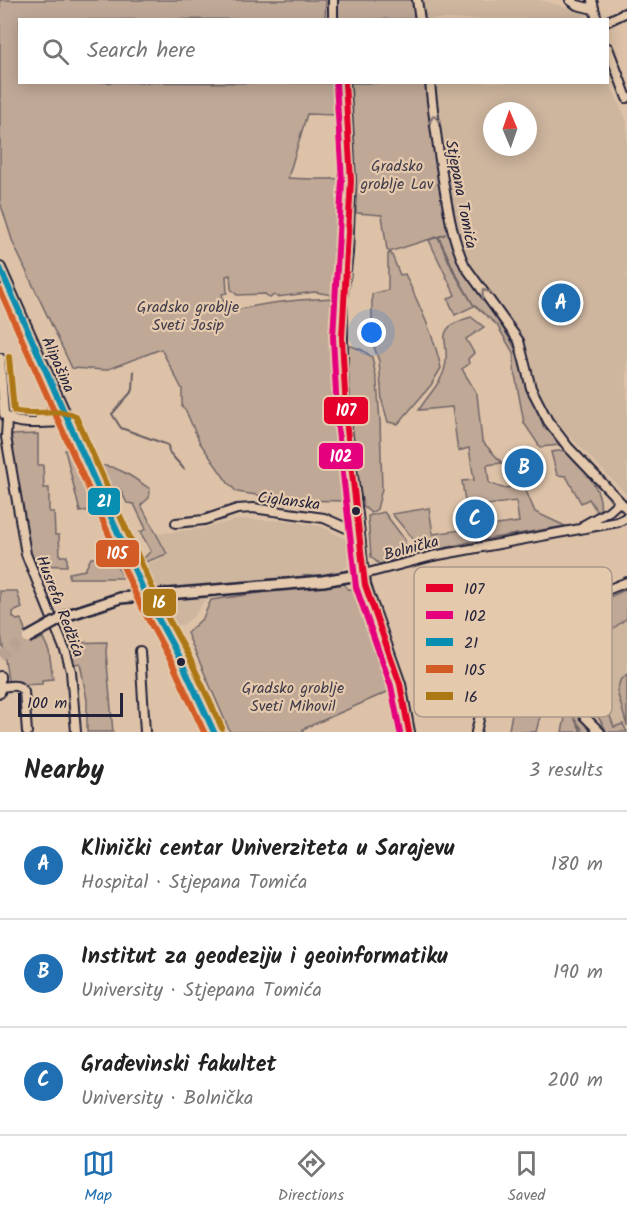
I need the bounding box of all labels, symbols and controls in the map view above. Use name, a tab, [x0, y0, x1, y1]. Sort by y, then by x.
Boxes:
search box	[18, 18, 609, 84]
text: Search here	[87, 34, 195, 69]
icon: search	[39, 35, 72, 68]
north arrow	[483, 102, 537, 156]
one-way arrow	[429, 114, 441, 124]
street label: Stjepana Tomića	[438, 138, 483, 251]
park label: Gradsko groblje Lav	[359, 154, 434, 197]
pin: A	[542, 280, 580, 326]
one-way arrow	[481, 289, 492, 300]
park label: Gradsko groblje Sveti Josip	[137, 295, 239, 338]
your location	[357, 318, 386, 347]
street label: Alipašina	[34, 332, 81, 397]
line badge: 107	[323, 396, 369, 425]
text: 107	[336, 399, 357, 424]
line badge: 102	[318, 442, 364, 470]
text: 102	[330, 445, 352, 470]
pin: B	[504, 446, 544, 490]
street label: Ciglanska	[256, 485, 321, 518]
line badge: 21	[87, 487, 121, 516]
text: 21	[97, 490, 111, 515]
pin: C	[456, 496, 494, 542]
unlabelled marker	[350, 505, 362, 517]
street label: Bolnička	[381, 529, 442, 568]
line badge: 105	[95, 539, 140, 568]
text: 105	[106, 542, 129, 567]
street label: Husrefa Redžića	[29, 552, 91, 661]
legend	[414, 567, 612, 717]
text: 107	[464, 577, 485, 602]
line badge: 16	[142, 588, 177, 617]
text: 16	[152, 591, 166, 616]
text: 102	[464, 604, 486, 629]
text: 21	[464, 631, 478, 656]
unlabelled marker	[175, 656, 187, 668]
text: 105	[464, 658, 487, 683]
park label: Gradsko groblje Sveti Mihovil	[242, 676, 344, 719]
text: 16	[464, 685, 478, 710]
scale bar	[18, 690, 123, 718]
text: 100 m	[27, 691, 67, 716]
text: Nearby	[24, 750, 104, 792]
text: 3 results	[529, 755, 603, 787]
text: Klinički centar Univerziteta u Sarajevu	[81, 832, 455, 867]
text: A	[37, 849, 50, 881]
text: 180 m	[551, 849, 603, 881]
text: Hospital · Stjepana Tomića	[81, 867, 307, 899]
text: Institut za geodeziju i geoinformatiku	[81, 940, 448, 975]
text: B	[37, 957, 50, 989]
text: 190 m	[553, 957, 603, 989]
text: University · Stjepana Tomića	[81, 975, 322, 1007]
text: Građevinski fakultet	[81, 1048, 277, 1083]
text: C	[37, 1065, 50, 1097]
text: 200 m	[547, 1065, 603, 1097]
text: University · Bolnička	[81, 1083, 253, 1115]
tab: Map	[82, 1147, 115, 1208]
tab: Directions	[278, 1147, 344, 1208]
tab: Saved	[507, 1147, 545, 1208]

